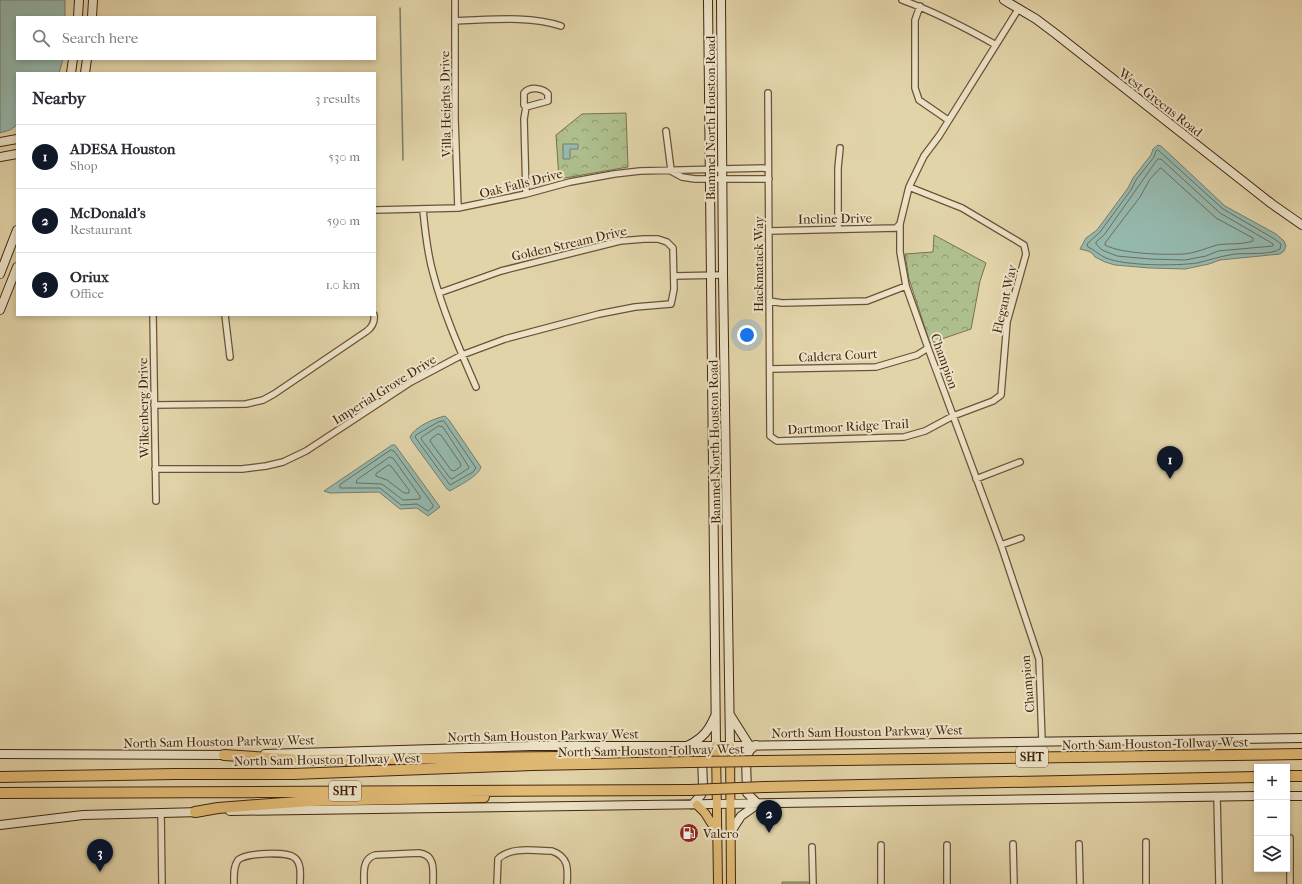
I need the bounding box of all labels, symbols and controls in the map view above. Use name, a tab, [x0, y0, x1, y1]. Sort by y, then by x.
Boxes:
search box	[16, 16, 376, 60]
icon: search	[30, 27, 52, 49]
text: Search here	[62, 29, 138, 47]
street label: Bammel North Houston Road	[703, 35, 718, 200]
street label: Villa Heights Drive	[437, 50, 454, 158]
street label: West Greens Road	[1115, 64, 1206, 140]
text: Nearby	[32, 88, 86, 108]
text: 3 results	[315, 91, 360, 106]
text: ADESA Houston	[70, 140, 176, 158]
text: 1	[43, 149, 47, 164]
text: 530 m	[328, 149, 360, 164]
text: Shop	[70, 158, 98, 173]
street label: Oak Falls Drive	[478, 166, 565, 201]
text: McDonald's	[70, 204, 146, 222]
street label: Incline Drive	[798, 210, 873, 227]
text: 2	[42, 213, 48, 228]
text: 590 m	[327, 213, 360, 228]
street label: Hackmatack Way	[751, 215, 766, 312]
text: Restaurant	[70, 222, 132, 237]
street label: Golden Stream Drive	[510, 223, 629, 264]
street label: Elegant Way	[989, 262, 1020, 335]
text: Oriux	[70, 268, 109, 286]
text: 3	[42, 277, 48, 292]
text: 1.0 km	[325, 277, 360, 292]
text: Office	[70, 286, 104, 301]
your location	[737, 325, 757, 345]
street label: Champion	[928, 332, 962, 391]
street label: Caldera Court	[798, 346, 878, 365]
street label: Imperial Grove Drive	[330, 351, 439, 427]
street label: Wilkenberg Drive	[135, 357, 152, 459]
street label: Bammel North Houston Road	[706, 359, 723, 524]
street label: Dartmoor Ridge Trail	[787, 416, 910, 437]
pin: 1	[1157, 446, 1183, 479]
street label: Champion	[1017, 654, 1037, 713]
street label: North Sam Houston Parkway West	[771, 722, 963, 741]
street label: North Sam Houston Parkway West	[447, 726, 639, 745]
street label: North Sam Houston Parkway West	[123, 732, 315, 751]
street label: North Sam Houston Tollway West	[1061, 734, 1249, 753]
street label: North Sam Houston Tollway West	[557, 741, 745, 760]
road number: SHT	[1016, 747, 1048, 767]
street label: North Sam Houston Tollway West	[233, 750, 421, 769]
map controls	[1254, 764, 1290, 872]
button: +	[1254, 764, 1290, 800]
road number: SHT	[329, 781, 361, 801]
pin: 2	[756, 800, 782, 833]
button: −	[1254, 800, 1290, 836]
fuel station icon: Valero	[678, 822, 700, 844]
place label: Valero	[702, 826, 739, 841]
button: layers	[1254, 836, 1290, 872]
pin: 3	[87, 839, 113, 872]

